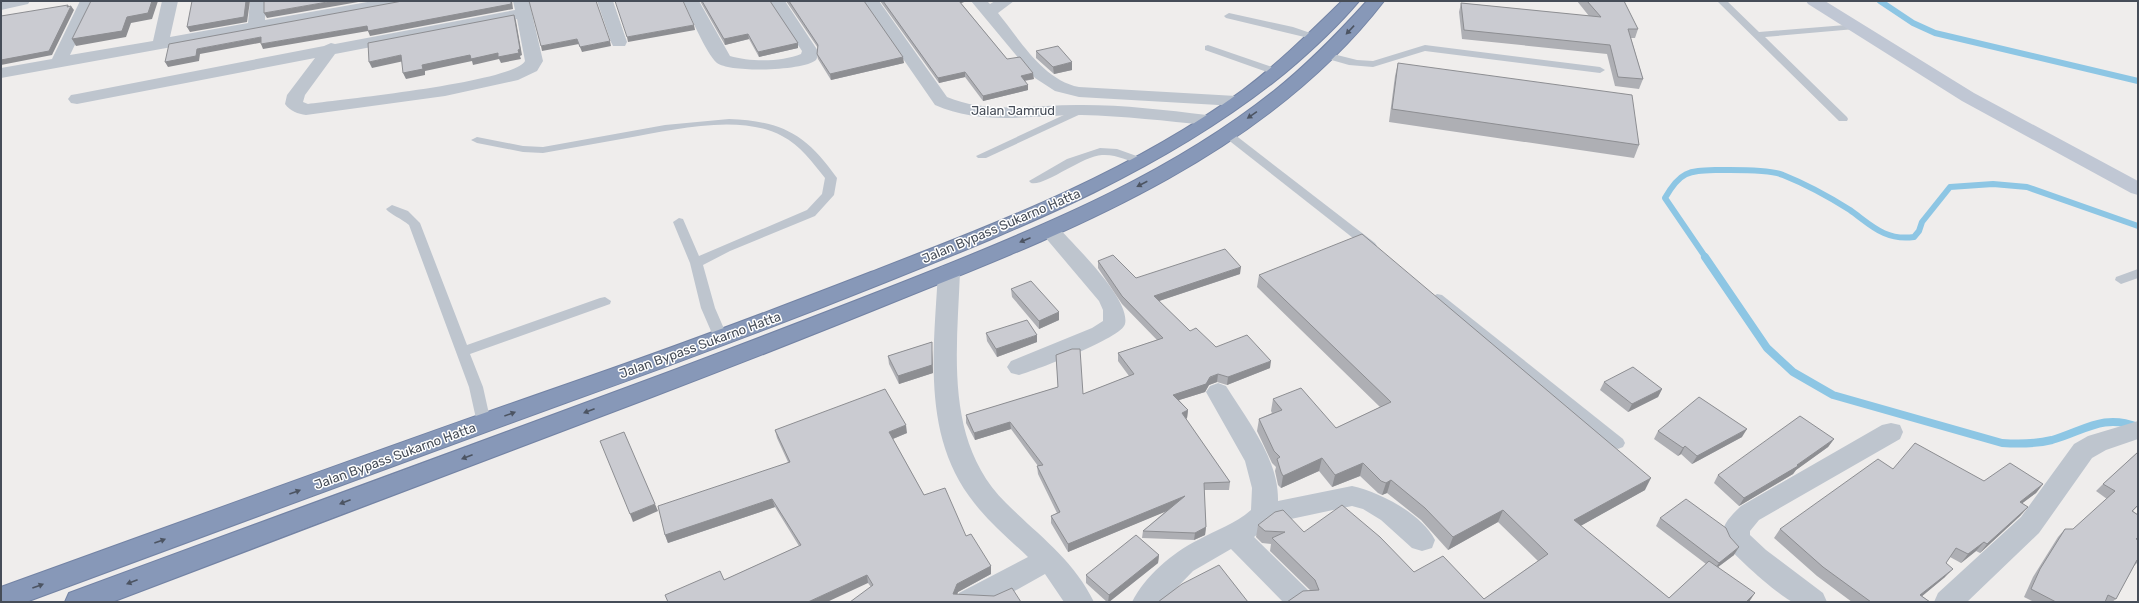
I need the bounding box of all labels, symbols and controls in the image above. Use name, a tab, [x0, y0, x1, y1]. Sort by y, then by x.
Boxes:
one-way arrow	[1345, 25, 1355, 35]
street label: Jalan Jamrud	[971, 103, 1055, 118]
one-way arrow	[1247, 111, 1257, 119]
one-way arrow	[1136, 181, 1148, 187]
street label: Jalan Bypass Sukarno Hatta	[919, 186, 1083, 266]
one-way arrow	[1019, 237, 1030, 243]
street label: Jalan Bypass Sukarno Hatta	[617, 309, 783, 381]
one-way arrow	[582, 408, 594, 414]
one-way arrow	[504, 411, 516, 417]
street label: Jalan Bypass Sukarno Hatta	[312, 420, 478, 492]
one-way arrow	[461, 454, 473, 460]
one-way arrow	[290, 489, 302, 495]
one-way arrow	[339, 500, 351, 506]
one-way arrow	[154, 538, 166, 544]
one-way arrow	[125, 580, 137, 586]
one-way arrow	[32, 582, 44, 588]

